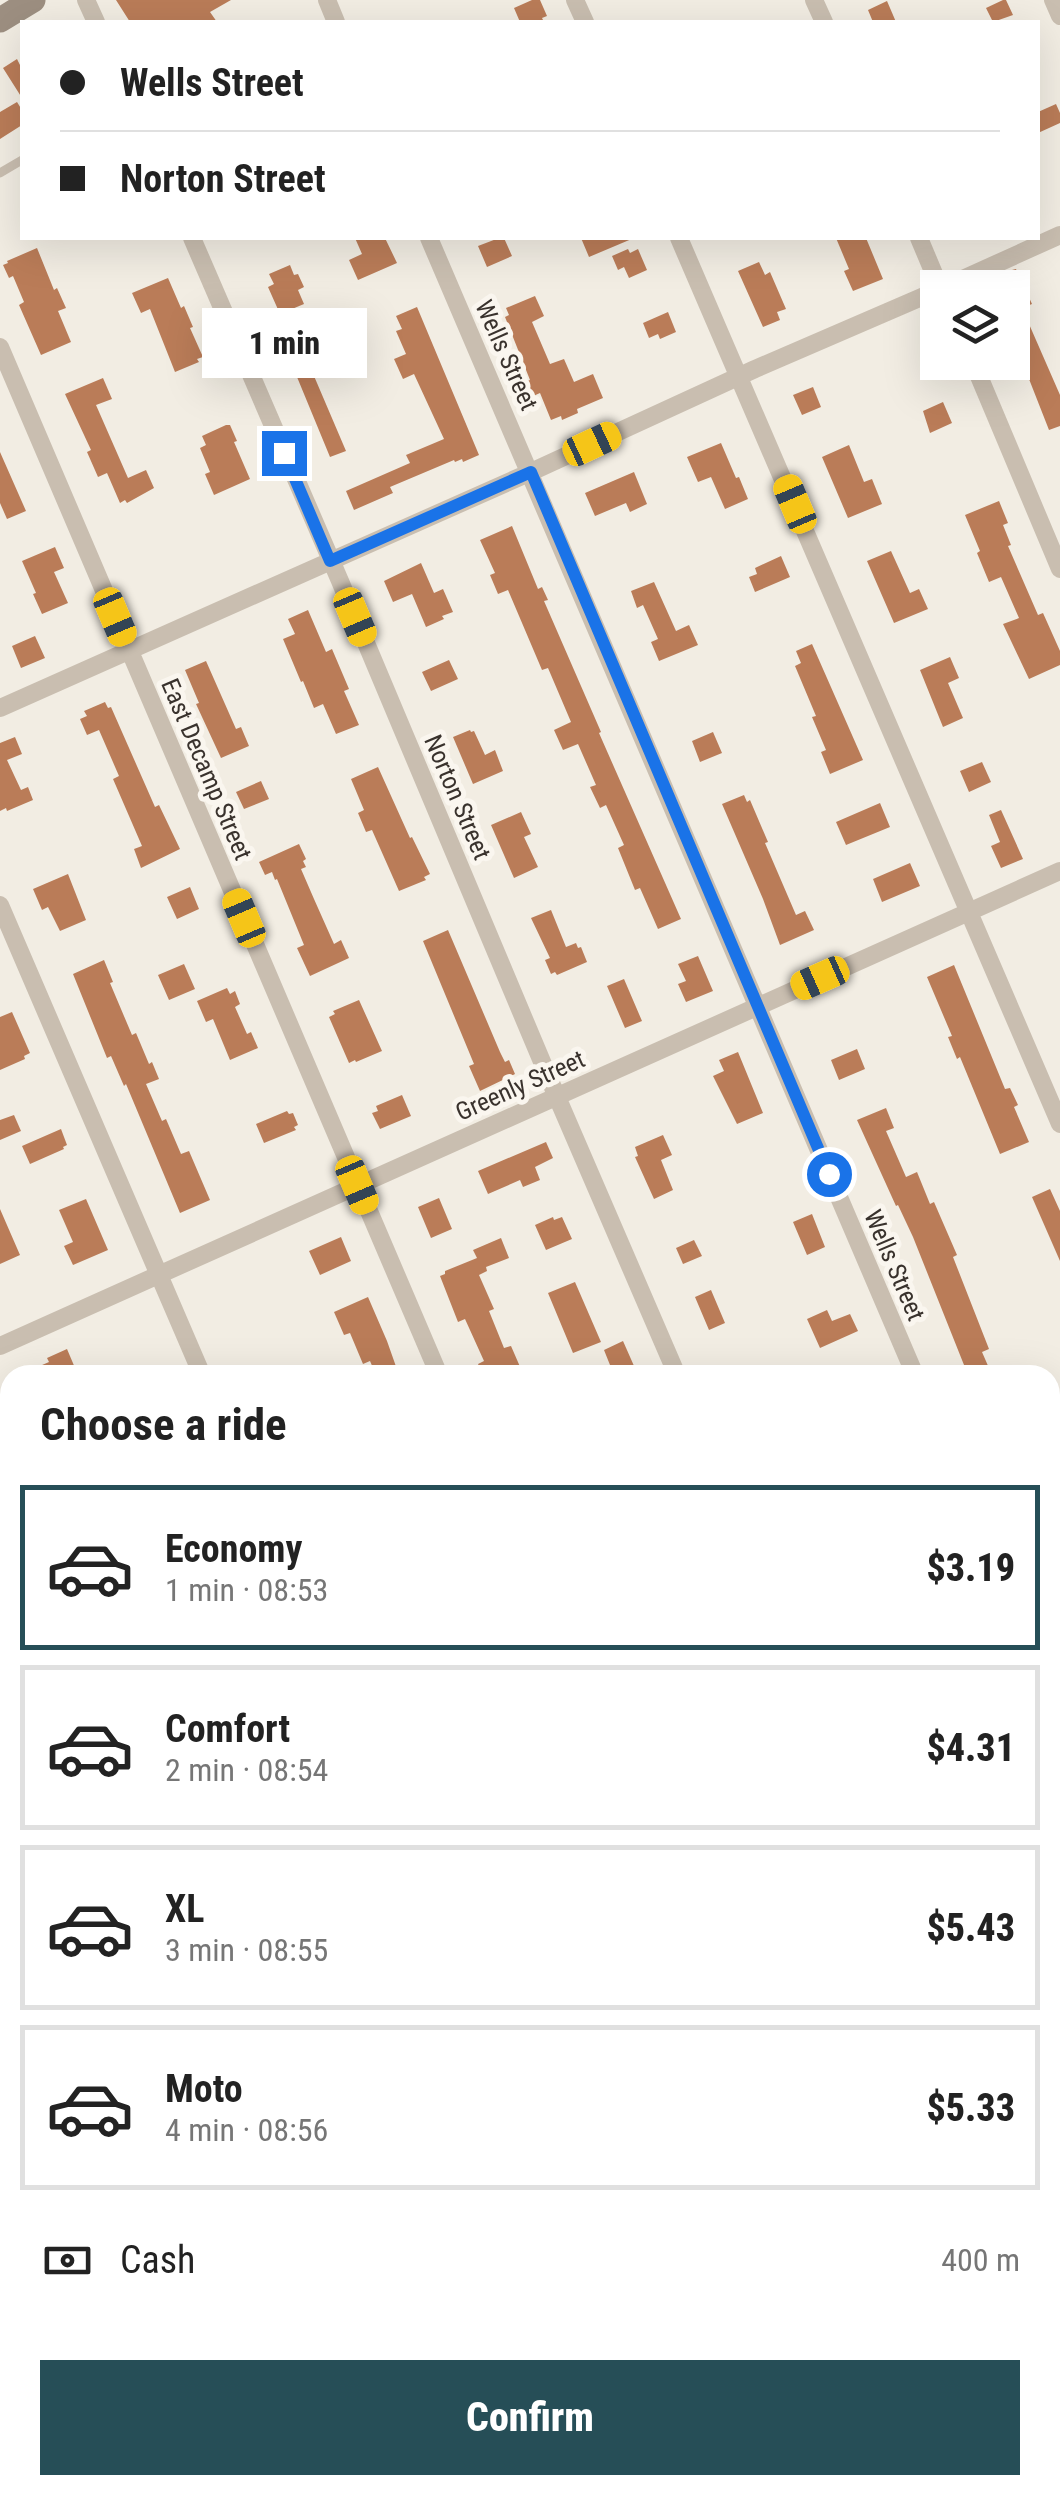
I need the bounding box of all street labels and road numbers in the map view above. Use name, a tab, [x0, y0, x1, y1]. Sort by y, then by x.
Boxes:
street label: Wells Street	[469, 296, 544, 415]
street label: East Decamp Street	[155, 674, 258, 864]
street label: Norton Street	[418, 731, 497, 864]
street label: Greenly Street	[451, 1044, 589, 1127]
street label: Wells Street	[858, 1205, 931, 1325]

